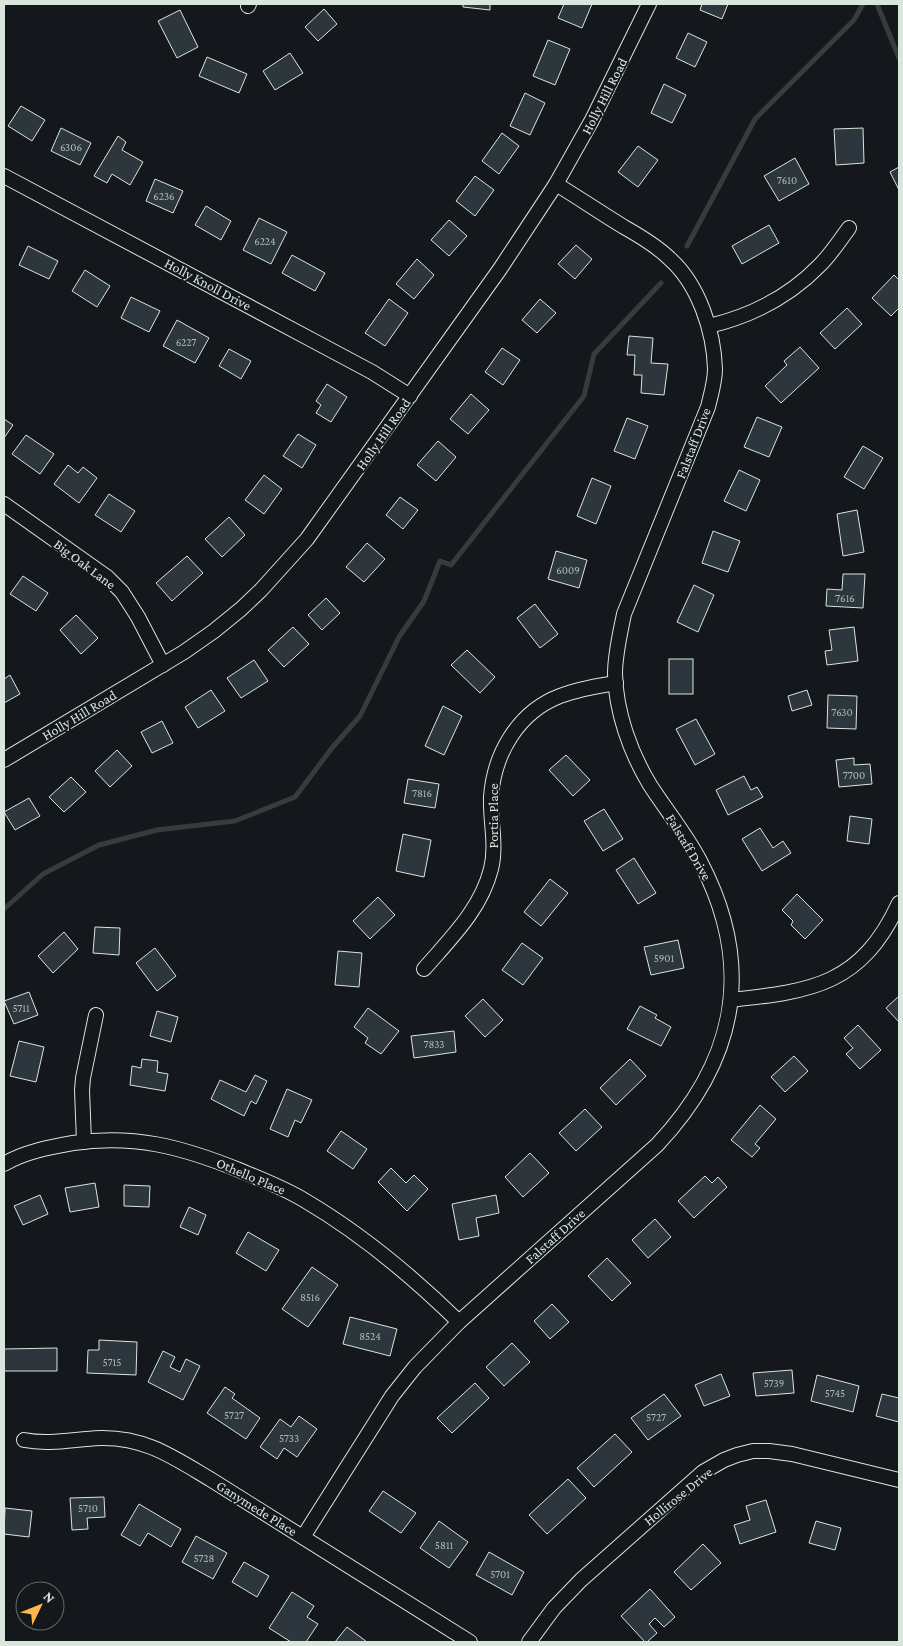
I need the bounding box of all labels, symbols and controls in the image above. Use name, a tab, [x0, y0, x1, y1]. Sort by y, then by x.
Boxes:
street label: Holly Hill Road	[578, 54, 630, 137]
house number: 6306	[60, 141, 82, 153]
house number: 7610	[777, 174, 797, 186]
house number: 6236	[153, 190, 175, 202]
house number: 6224	[254, 235, 276, 247]
street label: Holly Knoll Drive	[162, 255, 254, 313]
house number: 6227	[176, 336, 196, 348]
street label: Holly Hill Road	[352, 395, 414, 473]
street label: Falstaff Drive	[672, 405, 714, 481]
street label: Big Oak Lane	[51, 536, 119, 592]
house number: 6009	[556, 564, 580, 576]
house number: 7616	[835, 592, 855, 604]
street label: Holly Hill Road	[39, 686, 120, 743]
house number: 7630	[831, 706, 853, 718]
house number: 7700	[843, 769, 865, 781]
street label: Portia Place	[485, 783, 501, 849]
house number: 7816	[412, 787, 432, 799]
street label: Falstaff Drive	[663, 811, 715, 883]
house number: 5901	[654, 952, 675, 964]
house number: 5711	[12, 1002, 30, 1014]
house number: 7833	[423, 1038, 445, 1050]
street label: Othello Place	[214, 1154, 288, 1198]
street label: Falstaff Drive	[522, 1205, 588, 1267]
house number: 8516	[300, 1291, 320, 1303]
house number: 8524	[359, 1330, 381, 1342]
house number: 5715	[103, 1356, 121, 1368]
house number: 5739	[764, 1377, 784, 1389]
house number: 5745	[825, 1387, 845, 1399]
house number: 5727	[224, 1409, 244, 1421]
house number: 5727	[646, 1411, 666, 1423]
house number: 5733	[279, 1432, 299, 1444]
street label: Hollirose Drive	[641, 1464, 715, 1528]
street label: Ganymede Place	[214, 1477, 300, 1539]
house number: 5710	[78, 1502, 98, 1514]
house number: 5811	[435, 1539, 454, 1551]
house number: 5728	[193, 1552, 215, 1564]
house number: 5701	[490, 1568, 510, 1580]
north arrow	[15, 1581, 65, 1631]
text: N	[40, 1588, 59, 1606]

